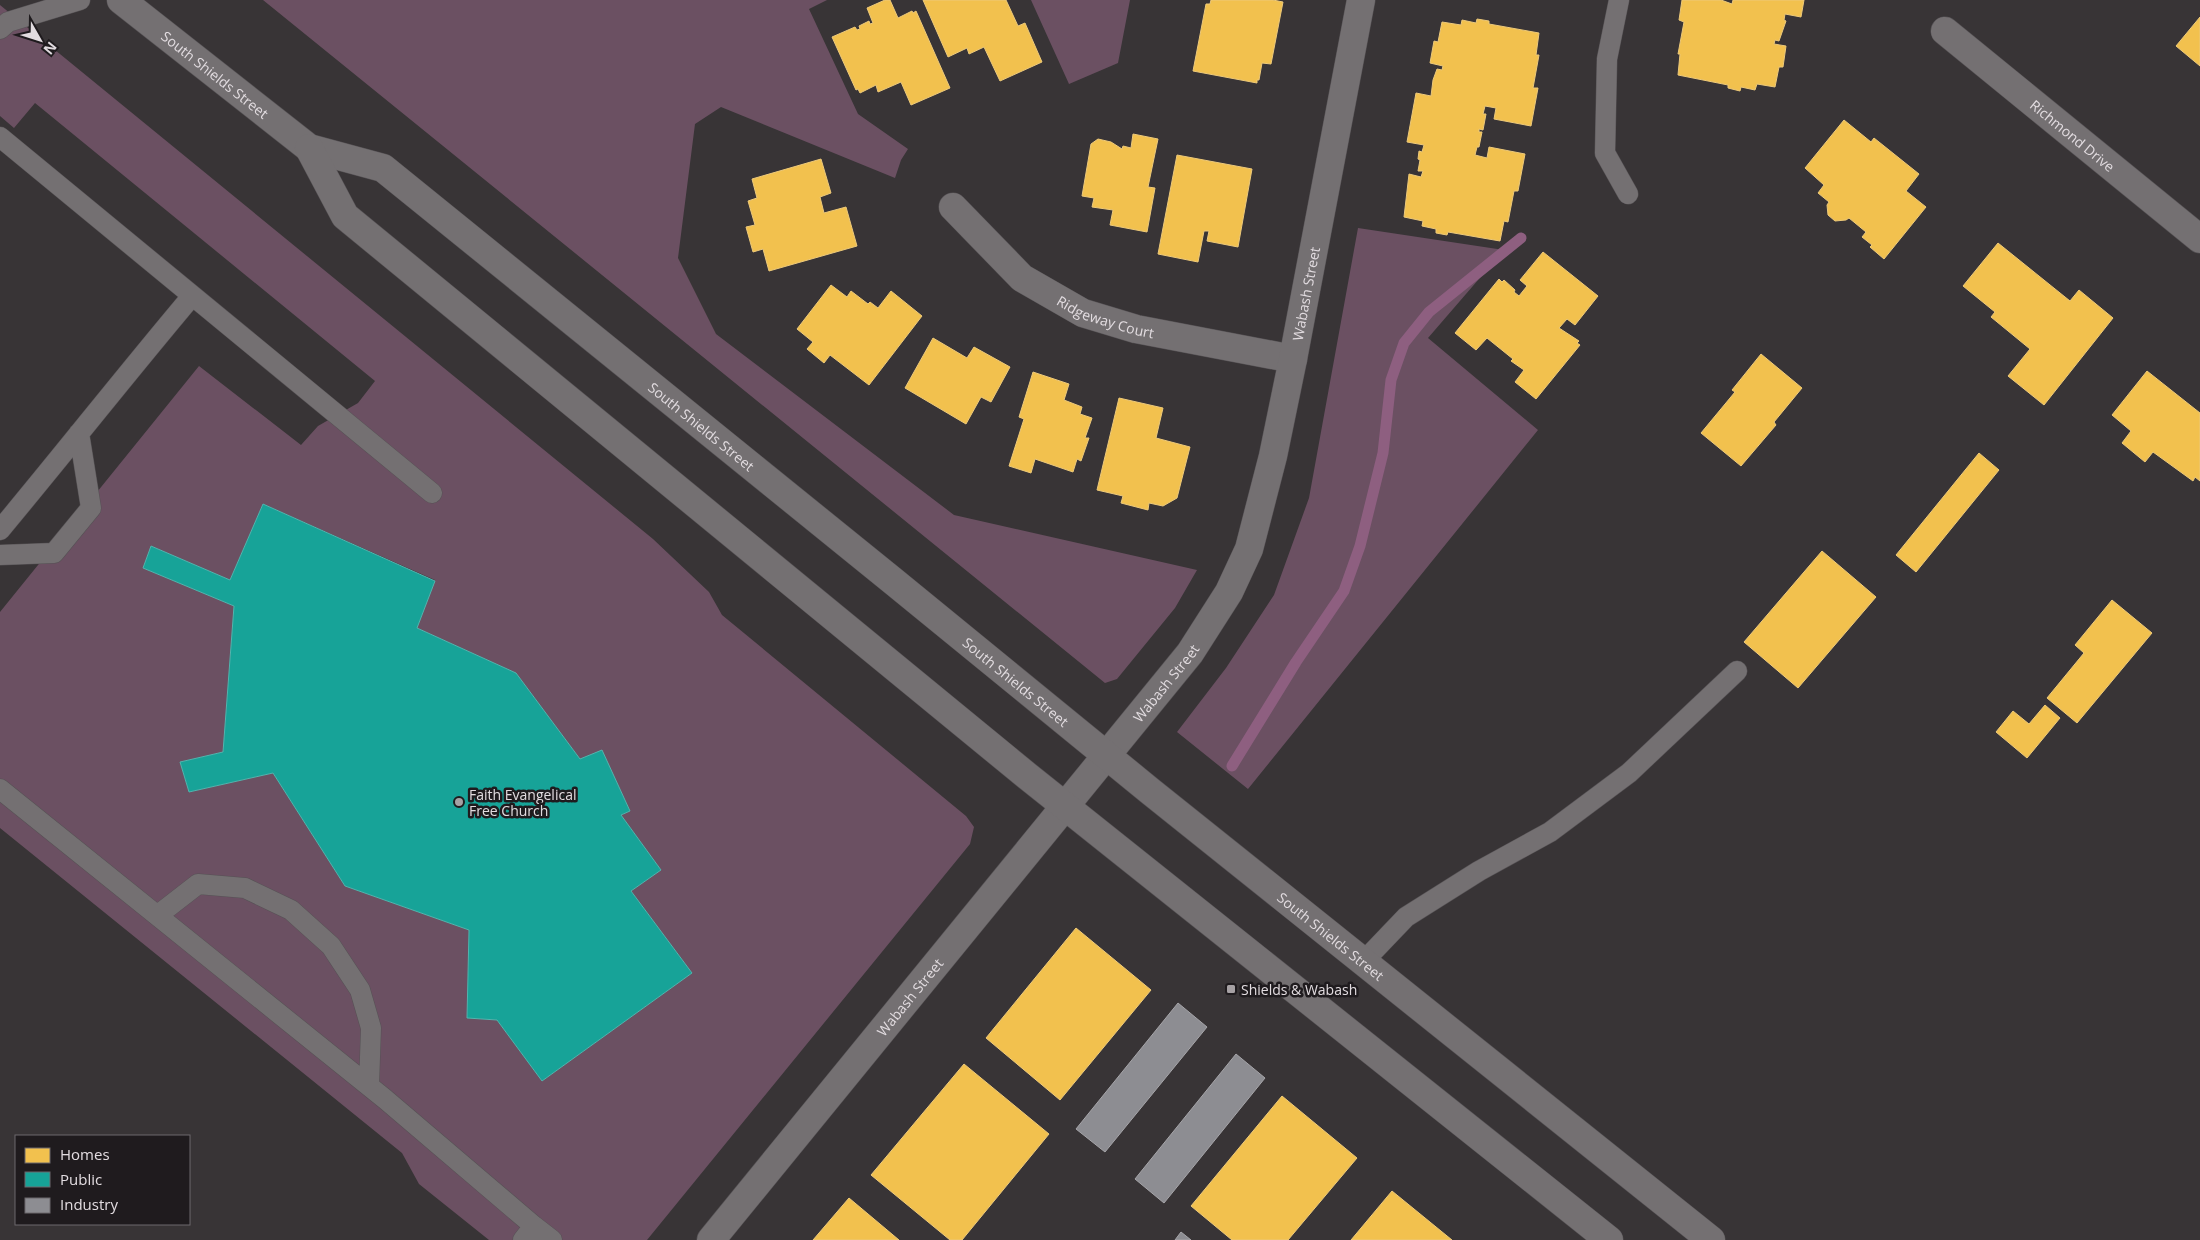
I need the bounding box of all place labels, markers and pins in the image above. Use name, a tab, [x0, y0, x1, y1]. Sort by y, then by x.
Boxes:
place label: Faith Evangelical Free Church	[469, 785, 576, 820]
marker: Faith Evangelical Free Church	[453, 796, 465, 808]
place label: Shields & Wabash	[1241, 980, 1357, 999]
marker: Shields & Wabash	[1225, 983, 1237, 995]

